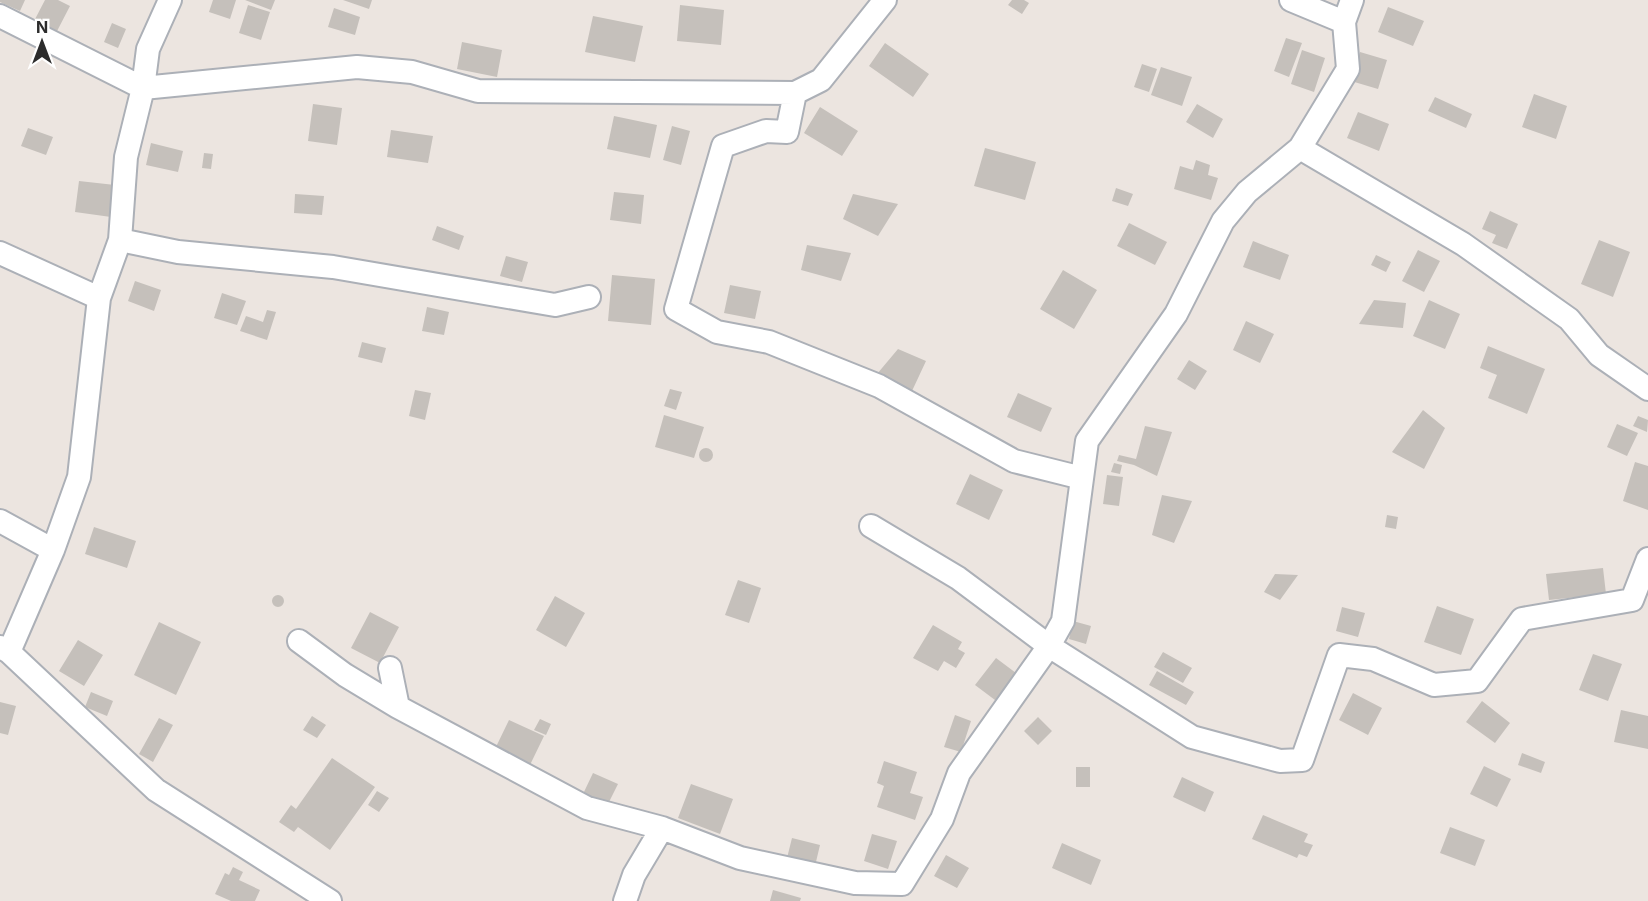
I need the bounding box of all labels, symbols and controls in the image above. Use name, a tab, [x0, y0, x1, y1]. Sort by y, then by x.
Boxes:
north arrow	[12, 12, 72, 72]
text: N	[36, 17, 48, 37]

